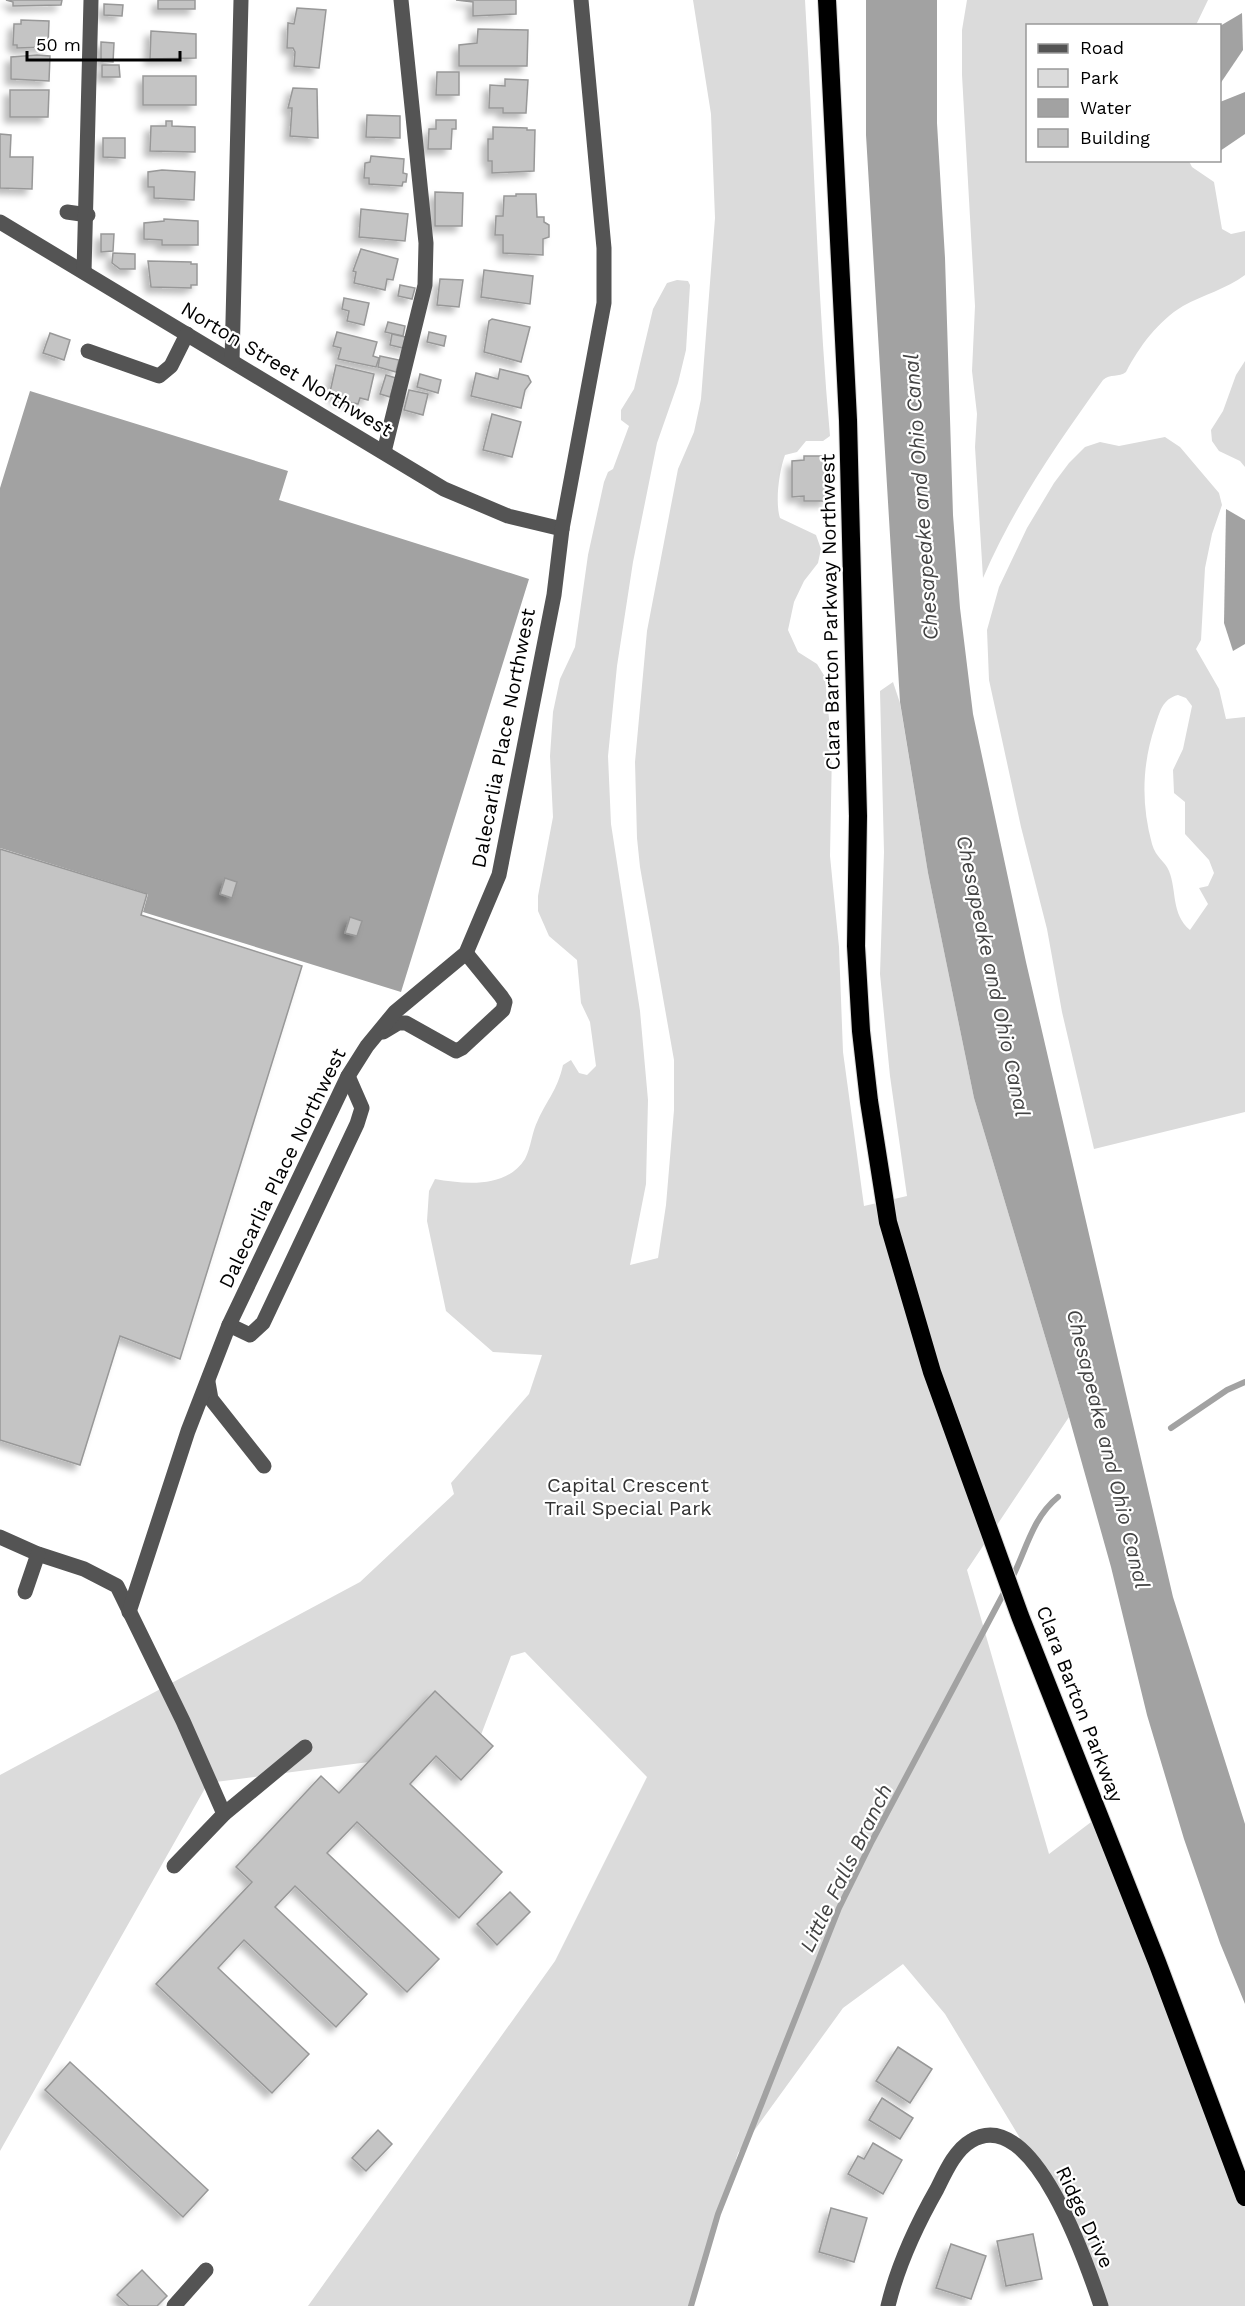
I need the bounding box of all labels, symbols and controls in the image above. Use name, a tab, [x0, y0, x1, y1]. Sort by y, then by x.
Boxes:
scale bar	[27, 24, 180, 62]
legend	[1026, 24, 1221, 162]
text: 50 m	[36, 34, 81, 55]
text: Road	[1080, 37, 1124, 58]
text: Park	[1080, 67, 1119, 88]
text: Water	[1080, 97, 1132, 118]
text: Building	[1080, 127, 1150, 148]
street label: Norton Street Northwest	[177, 296, 398, 442]
water label: Chesapeake and Ohio Canal	[898, 353, 943, 641]
street label: Clara Barton Parkway Northwest	[815, 453, 845, 771]
street label: Dalecarlia Place Northwest	[466, 606, 540, 870]
water label: Chesapeake and Ohio Canal	[951, 833, 1036, 1119]
street label: Dalecarlia Place Northwest	[213, 1044, 351, 1292]
water label: Chesapeake and Ohio Canal	[1062, 1307, 1155, 1591]
park label: Capital Crescent Trail Special Park	[544, 1473, 712, 1520]
street label: Clara Barton Parkway	[1031, 1602, 1129, 1806]
water label: Little Falls Branch	[794, 1780, 897, 1956]
street label: Ridge Drive	[1051, 2162, 1119, 2272]

